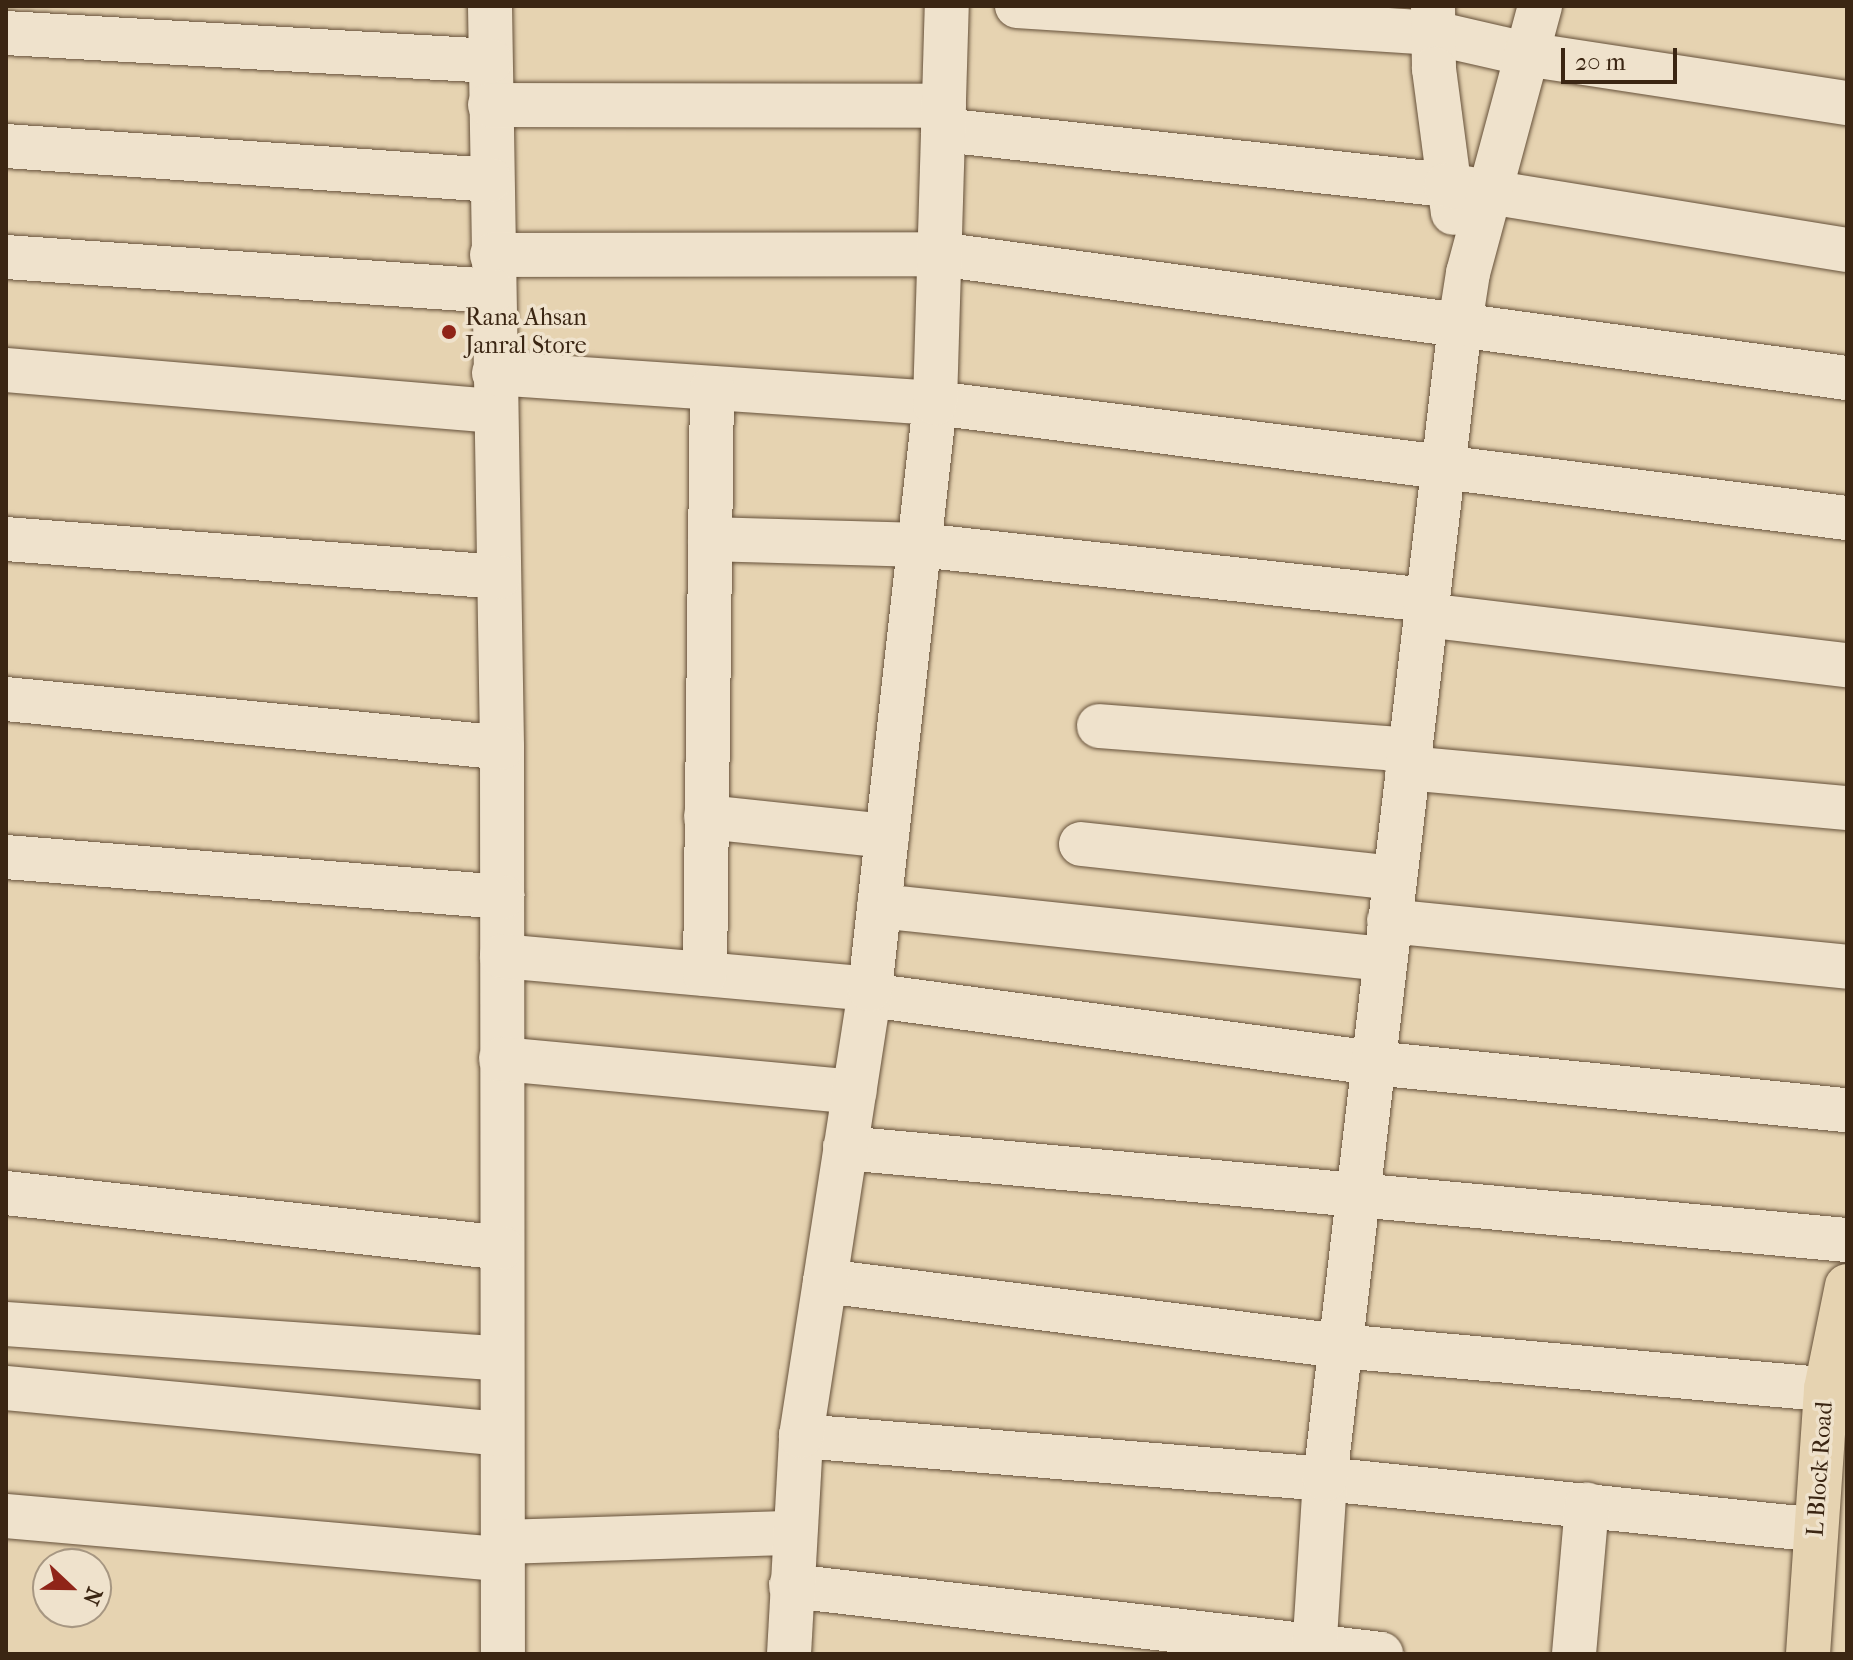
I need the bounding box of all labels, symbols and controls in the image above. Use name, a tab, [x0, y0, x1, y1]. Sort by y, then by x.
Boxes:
scale bar	[1565, 32, 1681, 82]
text: 20 m	[1575, 48, 1626, 76]
place label: Rana Ahsan Janral Store	[465, 304, 587, 360]
marker: Rana Ahsan Janral Store	[440, 323, 458, 341]
street label: L Block Road	[1801, 1401, 1839, 1537]
north arrow	[32, 1548, 112, 1628]
text: N	[77, 1584, 108, 1609]

